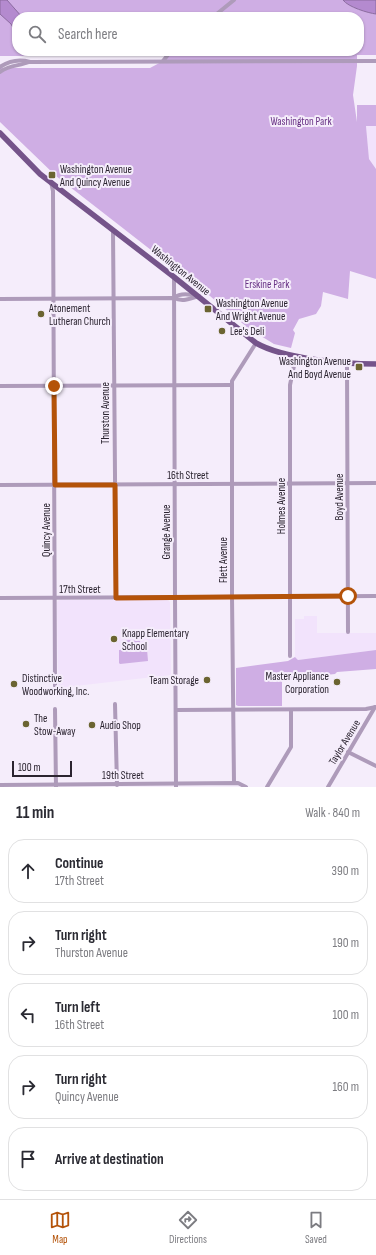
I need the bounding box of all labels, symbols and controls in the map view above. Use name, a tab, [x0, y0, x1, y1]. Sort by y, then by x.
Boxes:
search box	[12, 12, 364, 56]
icon: search	[26, 23, 48, 45]
text: Search here	[58, 25, 118, 44]
park label: Washington Park	[270, 115, 332, 128]
place label: Washington Avenue And Quincy Avenue	[59, 163, 132, 189]
marker: Washington Avenue And Quincy Avenue	[47, 170, 57, 180]
street label: Washington Avenue	[149, 243, 213, 298]
park label: Erskine Park	[245, 278, 290, 291]
place label: Washington Avenue And Wright Avenue	[215, 297, 288, 323]
place label: Atonement Lutheran Church	[48, 302, 111, 328]
marker: Washington Avenue And Wright Avenue	[203, 304, 213, 314]
marker: Atonement Lutheran Church	[36, 309, 46, 319]
place label: Lee's Deli	[230, 325, 264, 338]
marker: Lee's Deli	[217, 326, 227, 336]
place label: Washington Avenue And Boyd Avenue	[279, 355, 351, 381]
marker: Washington Avenue And Boyd Avenue	[354, 362, 364, 372]
route end	[45, 377, 63, 395]
street label: Thurston Avenue	[99, 382, 112, 444]
street label: 16th Street	[167, 469, 209, 482]
street label: Boyd Avenue	[333, 474, 346, 520]
street label: Holmes Avenue	[275, 478, 288, 534]
street label: Quincy Avenue	[40, 503, 53, 557]
street label: Grange Avenue	[160, 505, 173, 559]
street label: Flett Avenue	[217, 537, 230, 583]
street label: 17th Street	[59, 583, 101, 596]
route start	[339, 587, 357, 605]
place label: Knapp Elementary School	[122, 627, 190, 653]
marker: Knapp Elementary School	[109, 634, 119, 644]
place label: Master Appliance Corporation	[266, 670, 329, 696]
place label: Distinctive Woodworking, Inc.	[22, 672, 89, 698]
place label: Team Storage	[149, 674, 199, 687]
marker: Team Storage	[202, 675, 212, 685]
marker: Master Appliance Corporation	[332, 677, 342, 687]
marker: Distinctive Woodworking, Inc.	[9, 679, 19, 689]
place label: The Stow-Away	[34, 712, 76, 738]
street label: Taylor Avenue	[326, 717, 363, 767]
marker: The Stow-Away	[21, 719, 31, 729]
place label: Audio Shop	[99, 719, 141, 732]
marker: Audio Shop	[87, 720, 97, 730]
scale bar	[12, 759, 72, 778]
text: 100 m	[18, 761, 40, 774]
street label: 19th Street	[102, 769, 145, 782]
text: 11 min	[16, 803, 54, 823]
text: Walk · 840 m	[305, 805, 360, 821]
text: Continue	[55, 854, 104, 873]
icon: ahead	[17, 860, 39, 882]
text: 390 m	[332, 863, 359, 879]
text: 17th Street	[55, 873, 104, 889]
text: Turn right	[55, 926, 107, 945]
icon: right	[17, 932, 39, 954]
text: 190 m	[332, 935, 359, 951]
text: Thurston Avenue	[55, 945, 128, 961]
text: Turn left	[55, 998, 100, 1017]
icon: left	[17, 1004, 39, 1026]
text: 100 m	[332, 1007, 359, 1023]
text: 16th Street	[55, 1017, 104, 1033]
text: Turn right	[55, 1070, 107, 1089]
icon: right	[17, 1076, 39, 1098]
text: 160 m	[333, 1079, 359, 1095]
text: Quincy Avenue	[55, 1089, 119, 1105]
icon: arrive	[17, 1148, 39, 1170]
text: Arrive at destination	[55, 1150, 164, 1169]
tab: Map	[49, 1209, 71, 1246]
tab: Directions	[169, 1209, 207, 1246]
tab: Saved	[305, 1209, 327, 1246]

